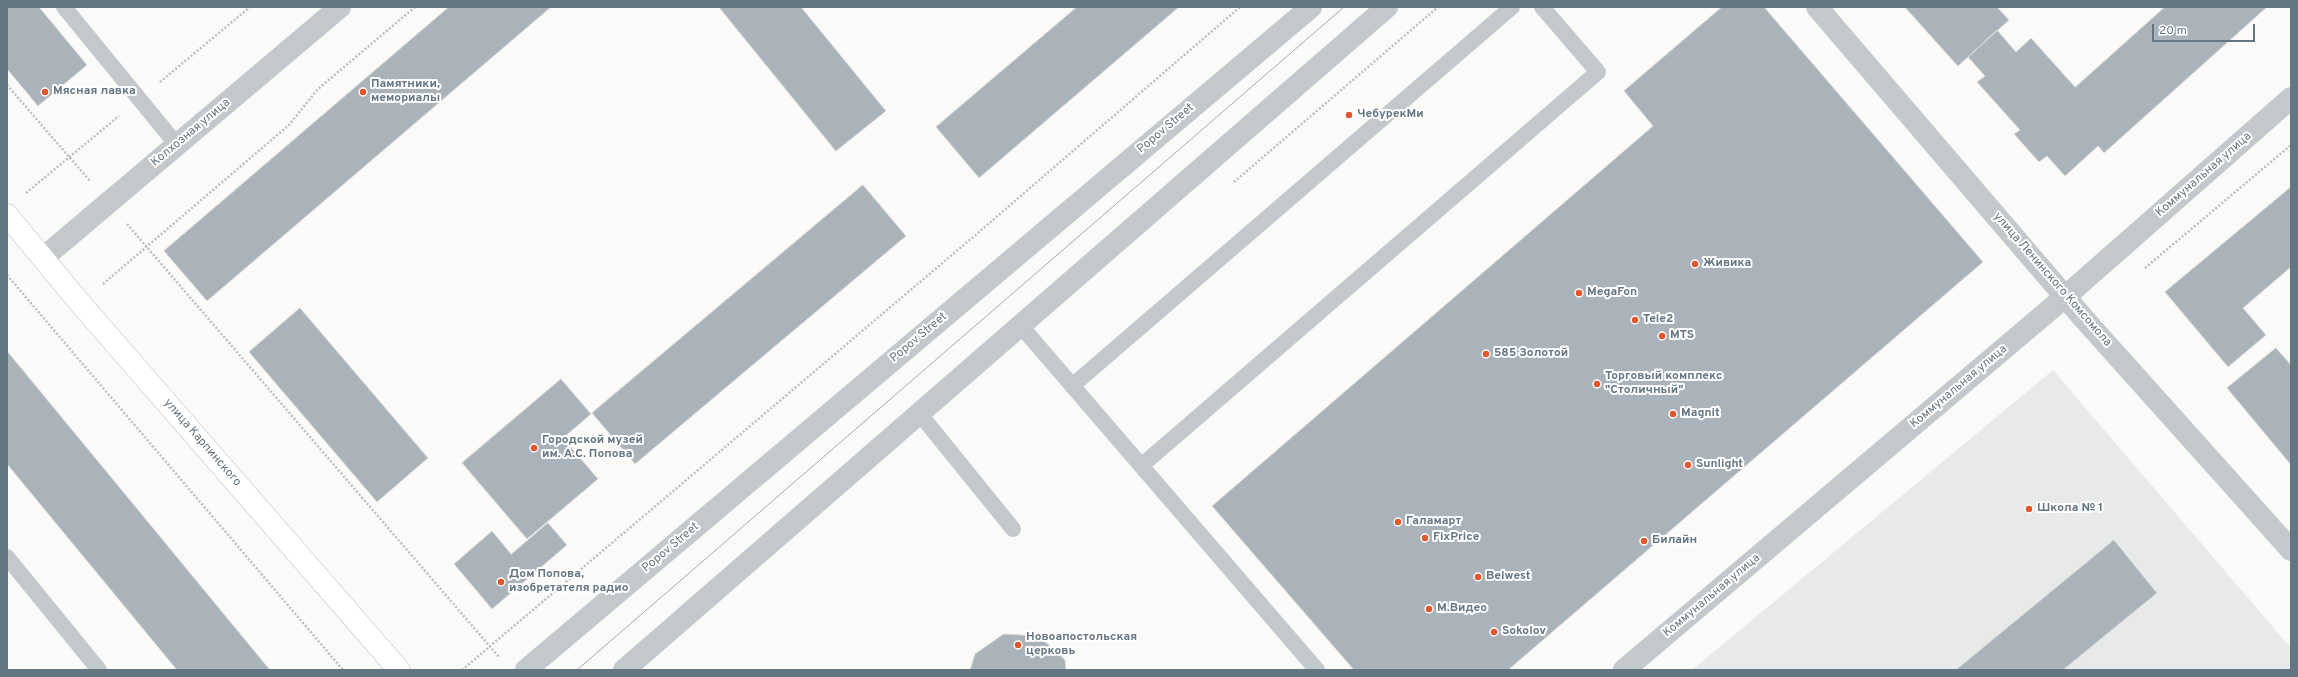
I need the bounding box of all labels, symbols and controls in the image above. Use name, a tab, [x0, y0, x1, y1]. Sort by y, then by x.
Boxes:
scale bar	[2154, 16, 2257, 42]
text: 20 m	[2159, 23, 2187, 39]
place label: Памятники, мемориалы	[371, 78, 440, 106]
place label: Мясная лавка	[53, 85, 136, 99]
marker: Мясная лавка	[40, 87, 50, 97]
marker: Памятники, мемориалы	[358, 87, 368, 97]
street label: Колхозная улица	[149, 96, 233, 170]
street label: Popov Street	[1135, 101, 1197, 157]
place label: ЧебурекМи	[1357, 108, 1424, 122]
marker: ЧебурекМи	[1344, 110, 1354, 120]
street label: Коммунальная улица	[2153, 130, 2255, 220]
street label: улица Ленинского Комсомола	[1990, 210, 2114, 350]
place label: Живика	[1703, 257, 1751, 271]
marker: Живика	[1690, 259, 1700, 269]
place label: MegaFon	[1587, 286, 1637, 300]
marker: MegaFon	[1574, 288, 1584, 298]
street label: Popov Street	[888, 310, 950, 366]
place label: Tele2	[1643, 313, 1673, 327]
marker: Tele2	[1630, 315, 1640, 325]
place label: MTS	[1670, 329, 1694, 343]
marker: MTS	[1657, 331, 1667, 341]
street label: Коммунальная улица	[1908, 342, 2010, 432]
place label: 585 Золотой	[1494, 347, 1568, 361]
marker: 585 Золотой	[1481, 349, 1491, 359]
place label: Торговый комплекс "Столичный"	[1605, 370, 1722, 398]
marker: Торговый комплекс "Столичный"	[1592, 379, 1602, 389]
street label: улица Карпинского	[160, 396, 244, 490]
place label: Magnit	[1681, 407, 1720, 421]
marker: Magnit	[1668, 409, 1678, 419]
place label: Городской музей им. А.С. Попова	[542, 434, 643, 462]
marker: Городской музей им. А.С. Попова	[529, 443, 539, 453]
place label: Sunlight	[1696, 458, 1743, 472]
marker: Sunlight	[1683, 460, 1693, 470]
place label: Школа № 1	[2037, 502, 2103, 516]
marker: Школа № 1	[2024, 504, 2034, 514]
place label: Галамарт	[1406, 515, 1461, 529]
marker: Галамарт	[1393, 517, 1403, 527]
street label: Popov Street	[640, 520, 702, 576]
place label: FixPriсe	[1433, 531, 1479, 545]
marker: FixPriсe	[1420, 533, 1430, 543]
place label: Билайн	[1652, 534, 1697, 548]
marker: Билайн	[1639, 536, 1649, 546]
street label: Коммунальная улица	[1661, 551, 1763, 641]
place label: Дом Попова, изобретателя радио	[509, 568, 629, 596]
place label: Belwest	[1486, 570, 1530, 584]
marker: Belwest	[1473, 572, 1483, 582]
marker: Дом Попова, изобретателя радио	[496, 577, 506, 587]
place label: М.Видео	[1437, 602, 1487, 616]
marker: М.Видео	[1424, 604, 1434, 614]
place label: Sokolov	[1502, 625, 1546, 639]
marker: Sokolov	[1489, 627, 1499, 637]
place label: Новоапостольская церковь	[1026, 631, 1137, 659]
marker: Новоапостольская церковь	[1013, 640, 1023, 650]

